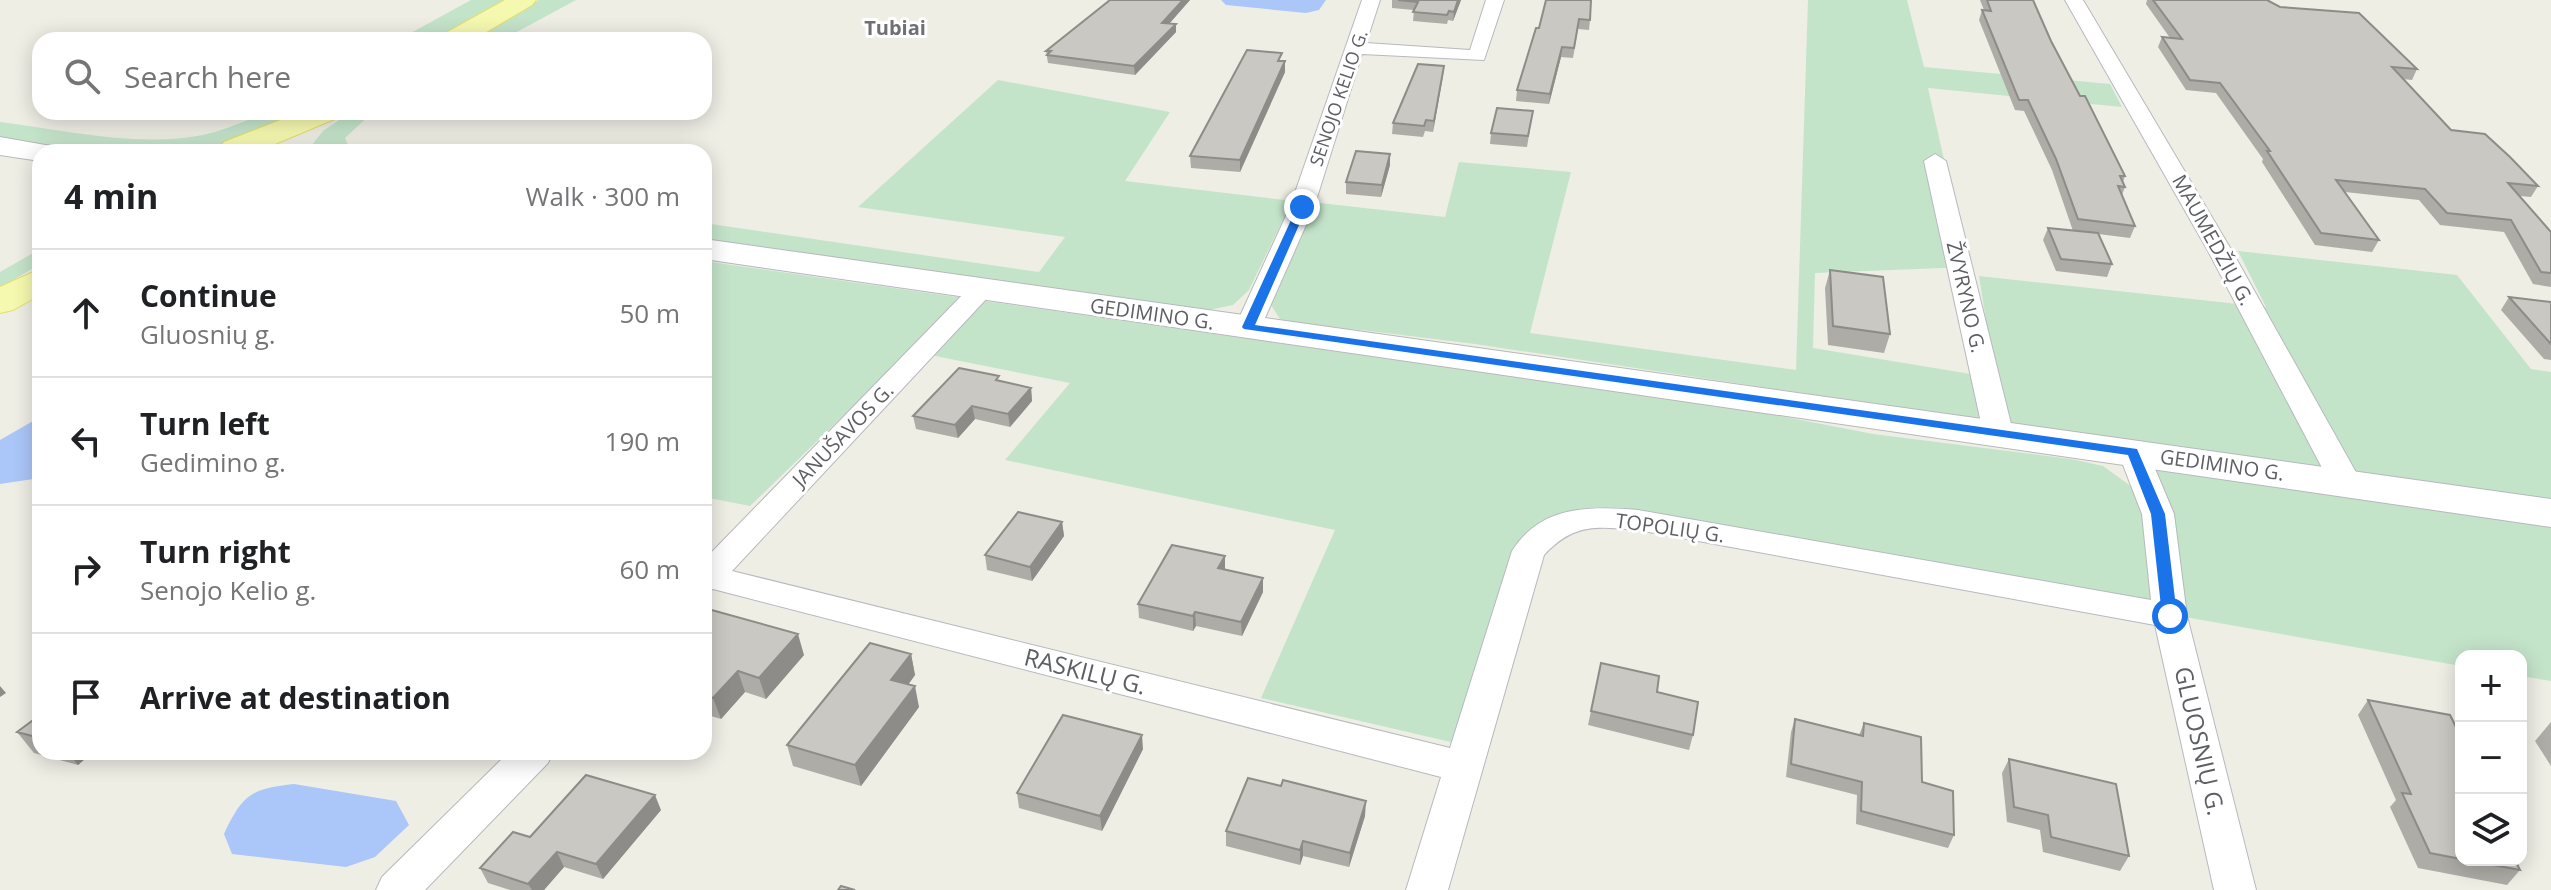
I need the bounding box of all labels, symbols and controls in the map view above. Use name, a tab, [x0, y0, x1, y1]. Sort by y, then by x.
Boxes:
district label: Tubiai	[864, 14, 926, 41]
street label: SENOJO KELIO G.	[1303, 26, 1373, 169]
search box	[32, 32, 712, 120]
icon: search	[60, 54, 104, 98]
text: Search here	[124, 56, 291, 97]
street label: MAUMEDŽIŲ G.	[2166, 170, 2260, 310]
text: 4 min	[64, 173, 158, 219]
text: Walk · 300 m	[526, 178, 680, 214]
route end	[1284, 189, 1320, 225]
street label: ŽVYRYNO G.	[1941, 238, 1992, 355]
text: Continue	[140, 275, 277, 316]
icon: ahead	[64, 291, 108, 335]
street label: GEDIMINO G.	[1088, 291, 1216, 336]
text: 50 m	[619, 295, 680, 331]
text: Gluosnių g.	[140, 316, 276, 352]
street label: JANUŠAVOS G.	[785, 377, 899, 494]
text: Turn left	[140, 403, 270, 444]
icon: left	[64, 419, 108, 463]
text: 190 m	[605, 423, 680, 459]
street label: GEDIMINO G.	[2158, 442, 2286, 487]
text: Gedimino g.	[140, 444, 286, 480]
street label: TOPOLIŲ G.	[1614, 506, 1726, 549]
text: Turn right	[140, 531, 291, 572]
icon: right	[64, 547, 108, 591]
text: 60 m	[619, 551, 680, 587]
text: Senojo Kelio g.	[140, 572, 316, 608]
route start	[2152, 598, 2188, 634]
street label: RASKILŲ G.	[1021, 639, 1150, 702]
map controls	[2455, 650, 2527, 866]
button: +	[2455, 650, 2527, 722]
street label: GLUOSNIŲ G.	[2167, 663, 2234, 818]
icon: arrive	[64, 675, 108, 719]
text: Arrive at destination	[140, 677, 451, 718]
button: −	[2455, 722, 2527, 794]
button: layers	[2455, 794, 2527, 866]

